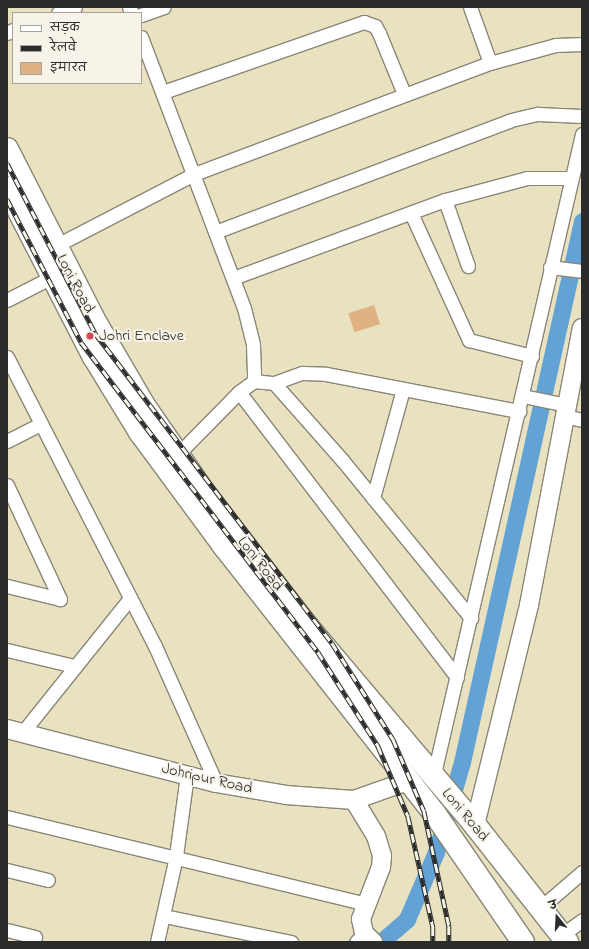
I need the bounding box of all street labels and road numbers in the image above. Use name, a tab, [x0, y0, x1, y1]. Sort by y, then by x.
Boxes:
street label: Loni Road	[52, 251, 98, 317]
street label: Loni Road	[233, 533, 287, 595]
street label: Johripur Road	[160, 759, 254, 799]
street label: Loni Road	[437, 784, 493, 846]

